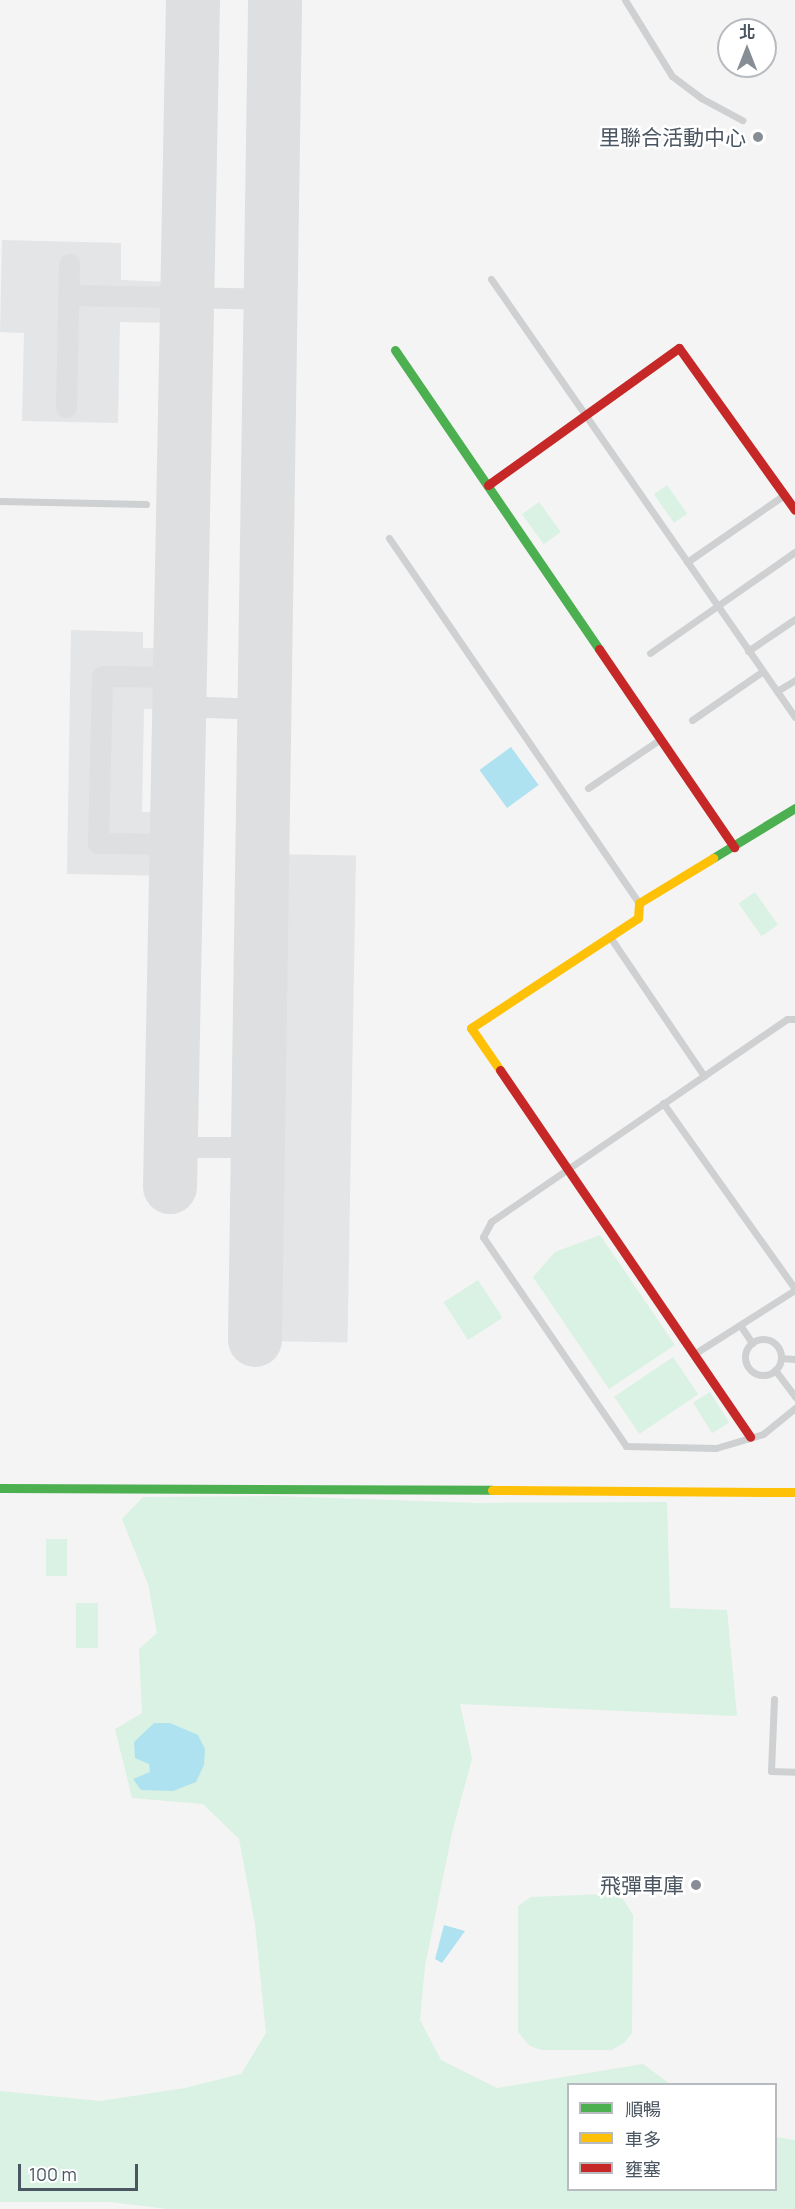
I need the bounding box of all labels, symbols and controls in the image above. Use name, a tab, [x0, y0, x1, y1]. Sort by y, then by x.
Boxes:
north arrow	[717, 18, 777, 78]
text: 北	[739, 21, 755, 43]
place label: 里聯合活動中心	[599, 124, 746, 150]
marker: 里聯合活動中心	[751, 130, 765, 144]
place label: 飛彈車庫	[600, 1872, 684, 1898]
marker: 飛彈車庫	[689, 1878, 703, 1892]
legend	[567, 2083, 777, 2191]
text: 順暢	[625, 2097, 661, 2121]
text: 車多	[625, 2127, 661, 2151]
scale bar	[21, 2152, 141, 2190]
text: 壅塞	[625, 2157, 661, 2181]
text: 100 m	[29, 2162, 77, 2186]

